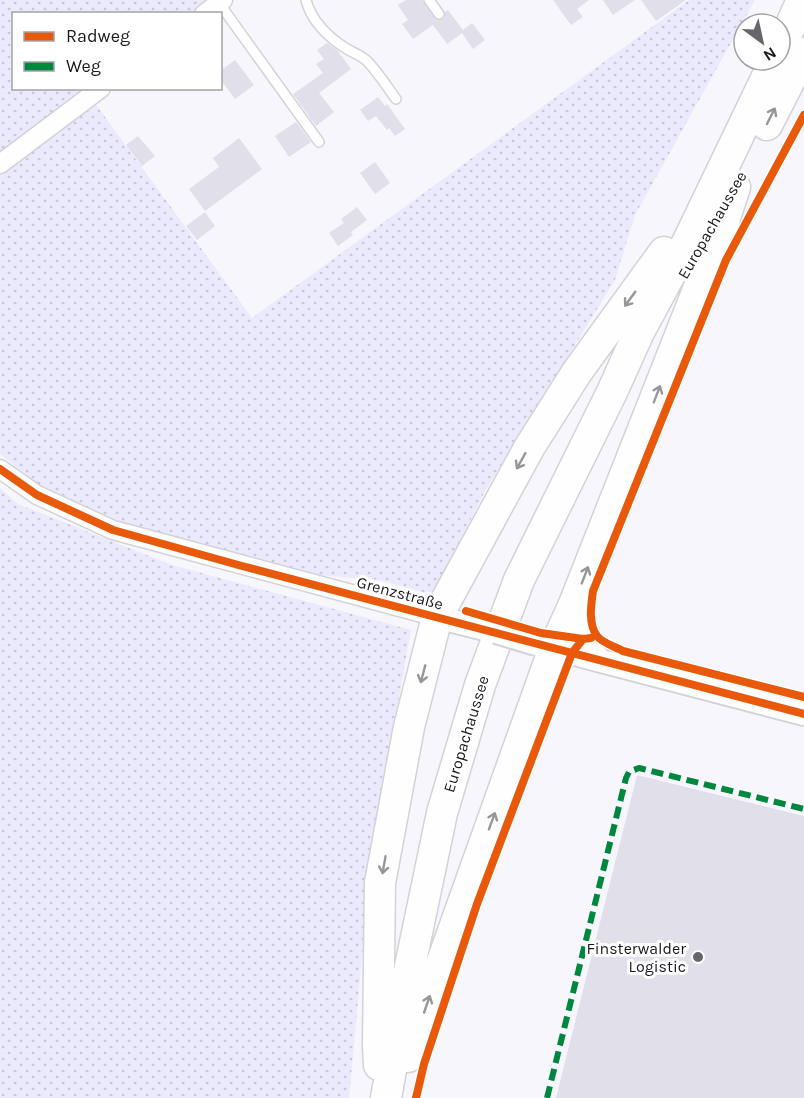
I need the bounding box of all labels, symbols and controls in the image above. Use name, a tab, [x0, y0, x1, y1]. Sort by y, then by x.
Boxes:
legend	[12, 12, 222, 90]
north arrow	[732, 12, 792, 72]
text: Radweg	[66, 25, 130, 47]
text: N	[760, 43, 780, 65]
text: Weg	[66, 55, 101, 77]
one-way arrow	[766, 108, 777, 126]
street label: Europachaussee	[674, 168, 750, 282]
one-way arrow	[624, 290, 636, 306]
one-way arrow	[652, 385, 663, 403]
one-way arrow	[515, 452, 527, 469]
one-way arrow	[580, 566, 591, 585]
street label: Grenzstraße	[355, 572, 445, 614]
one-way arrow	[416, 664, 428, 683]
street label: Europachaussee	[439, 673, 493, 795]
one-way arrow	[487, 812, 498, 830]
one-way arrow	[378, 854, 389, 874]
place label: Finsterwalder Logistic	[586, 939, 686, 976]
marker: Finsterwalder Logistic	[691, 950, 705, 964]
one-way arrow	[422, 995, 433, 1014]

